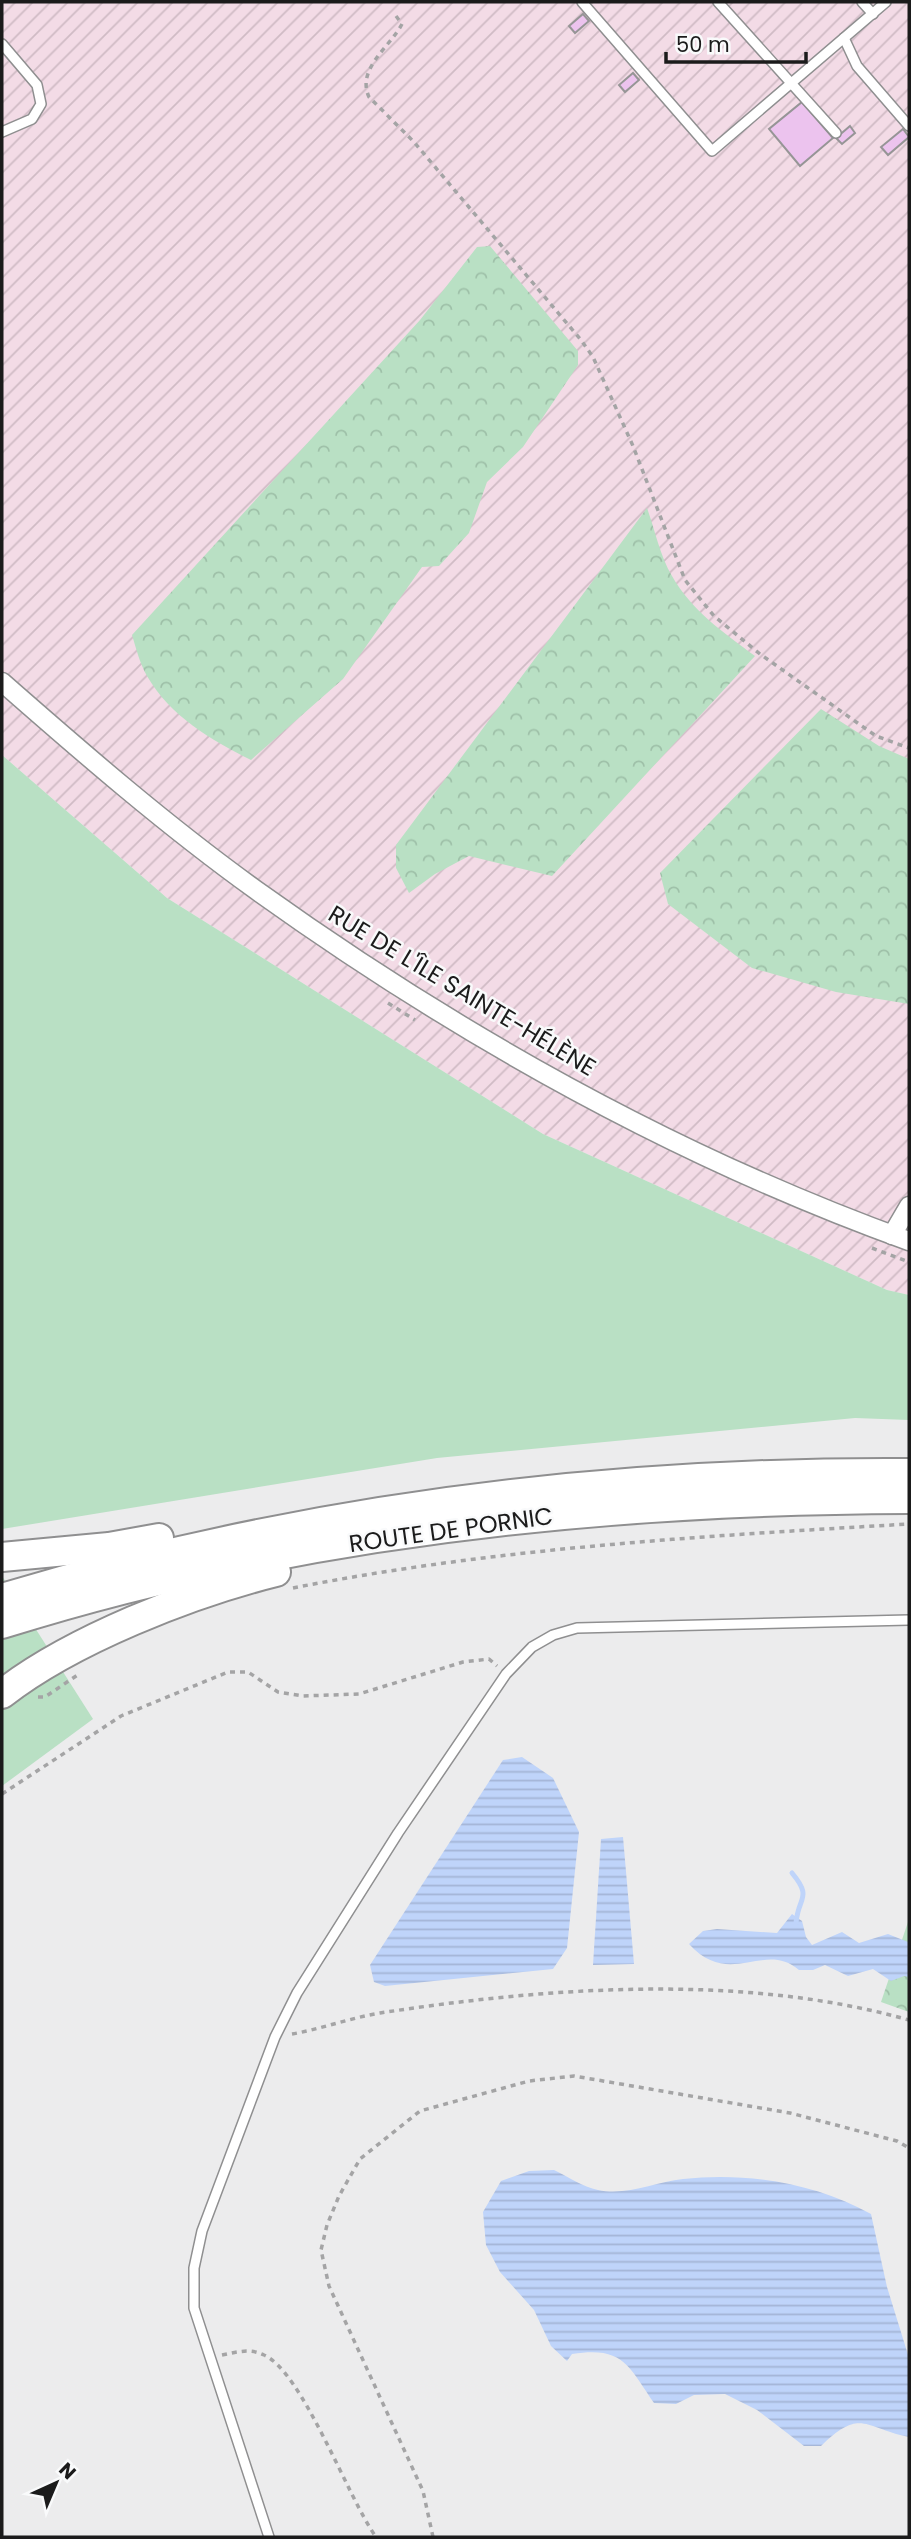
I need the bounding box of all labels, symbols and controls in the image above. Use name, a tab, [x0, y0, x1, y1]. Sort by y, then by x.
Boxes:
scale bar	[666, 21, 806, 65]
text: 50 m	[676, 30, 730, 59]
street label: RUE DE L'ÎLE SAINTE-HÉLÈNE	[322, 897, 602, 1084]
street label: ROUTE DE PORNIC	[347, 1499, 555, 1560]
north arrow	[21, 2448, 91, 2518]
text: N	[53, 2456, 82, 2486]

